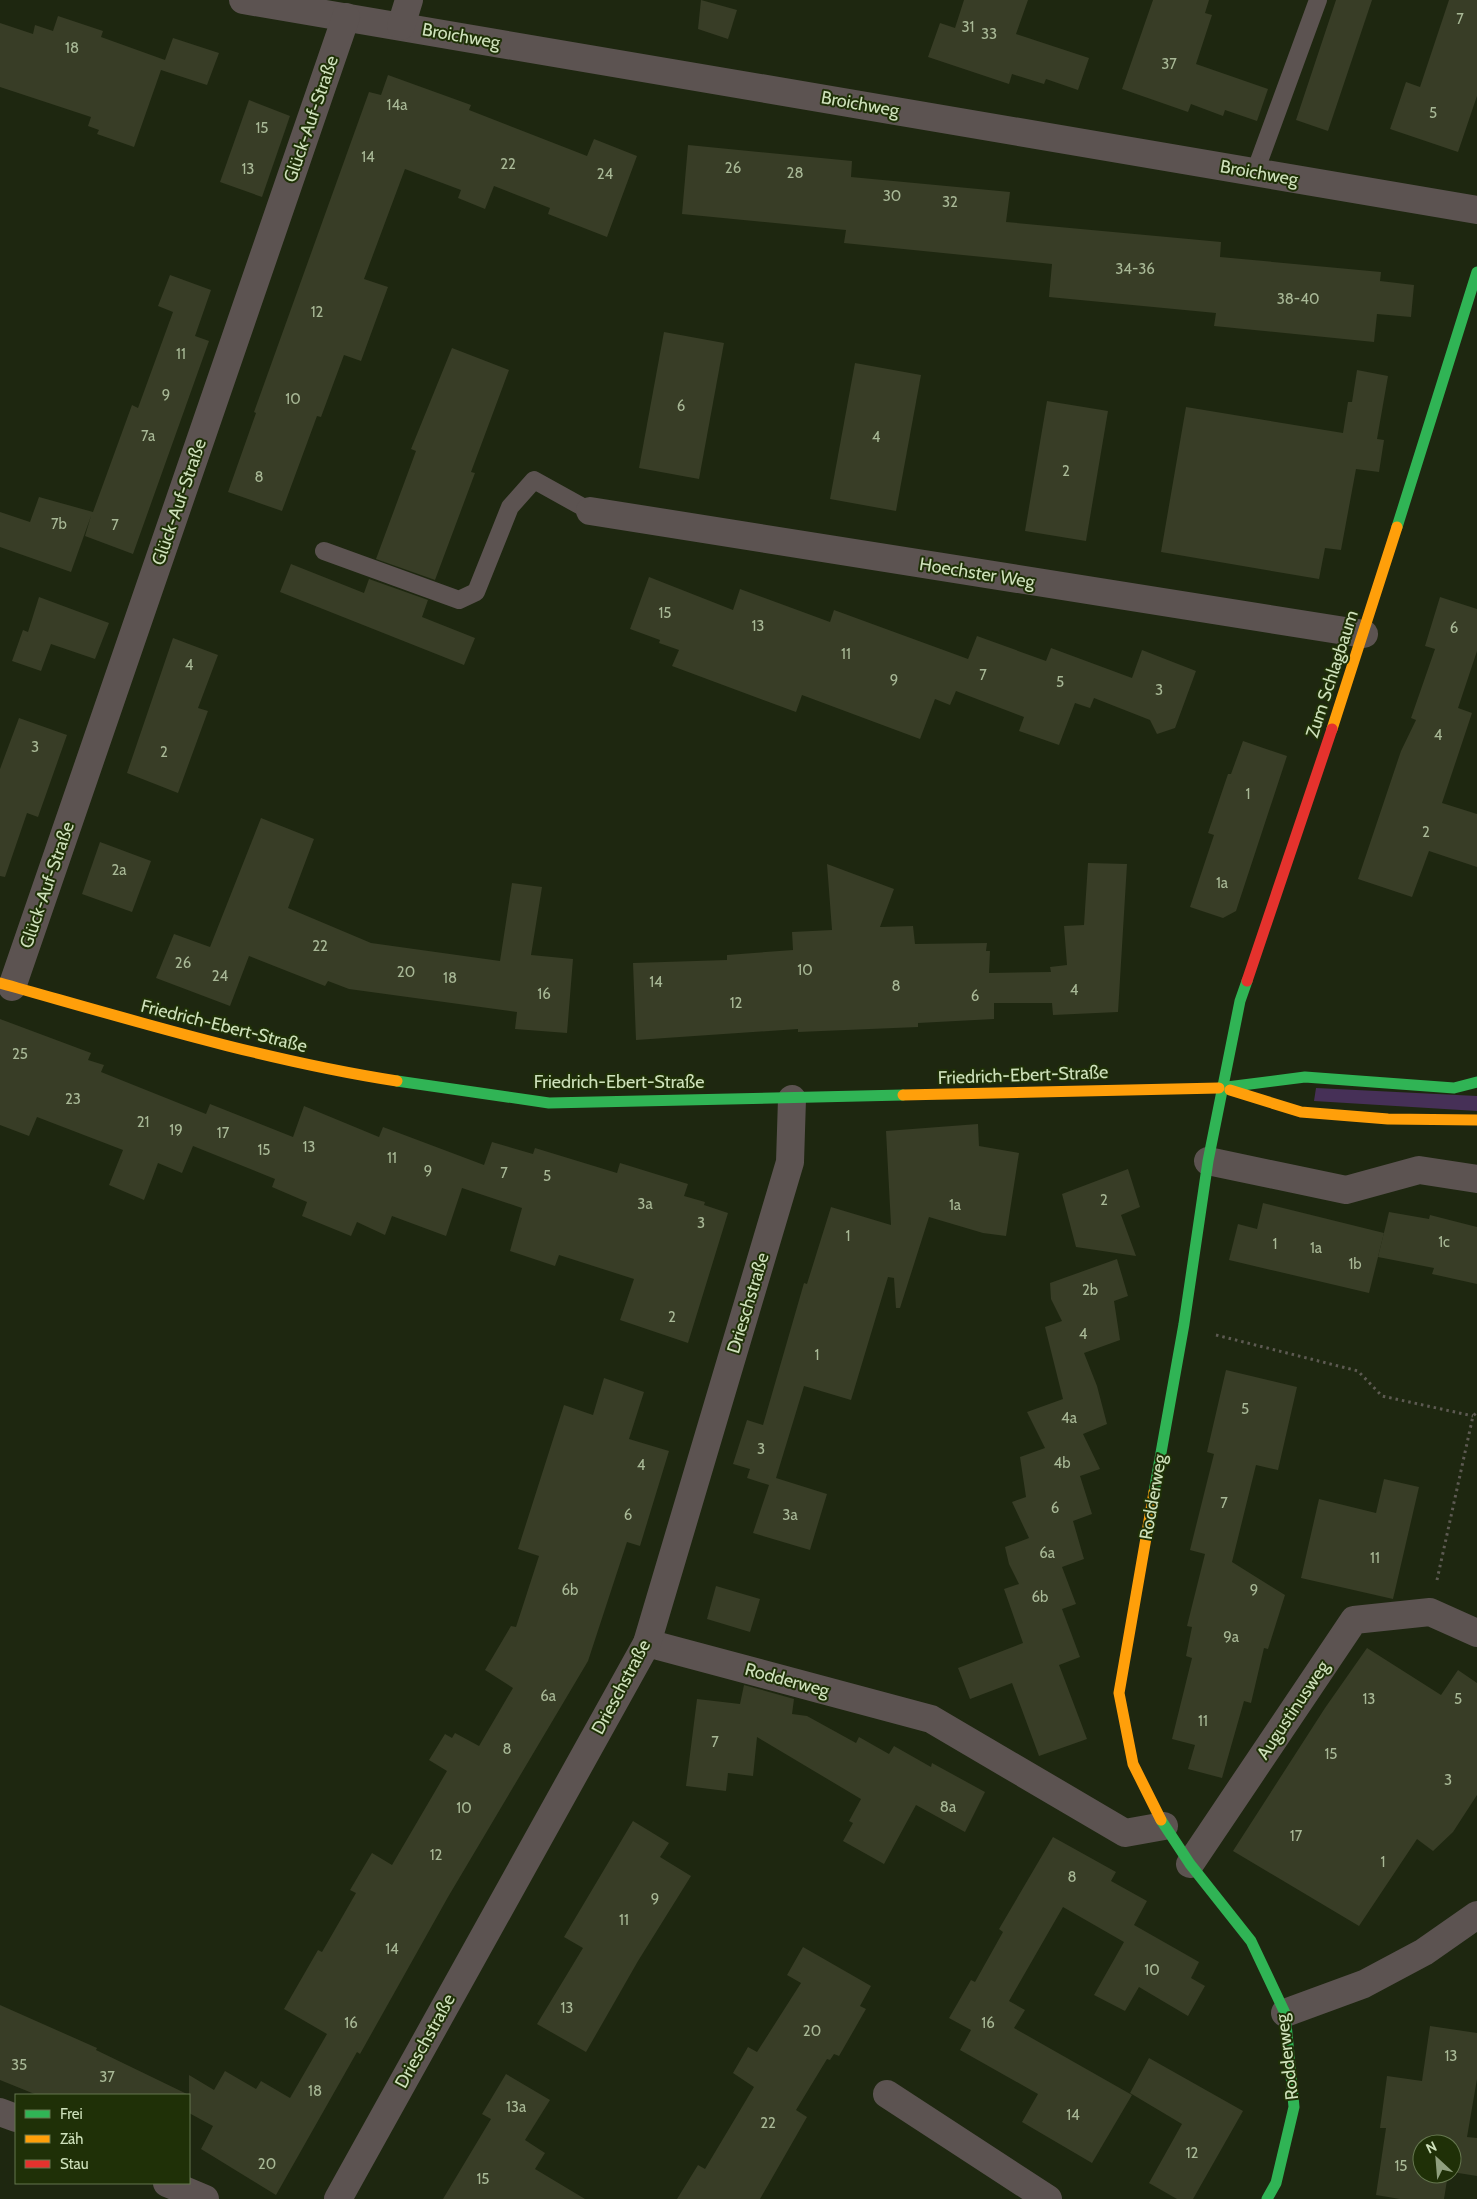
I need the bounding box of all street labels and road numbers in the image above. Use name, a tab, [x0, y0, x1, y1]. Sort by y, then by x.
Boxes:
street label: Broichweg	[420, 18, 503, 54]
street label: Glück-Auf-Straße	[279, 53, 343, 185]
street label: Broichweg	[819, 86, 902, 122]
street label: Broichweg	[1218, 155, 1301, 191]
street label: Glück-Auf-Straße	[147, 436, 211, 568]
street label: Hoechster Weg	[918, 553, 1037, 593]
street label: Zum Schlagbaum	[1301, 607, 1363, 741]
street label: Glück-Auf-Straße	[15, 819, 79, 951]
street label: Friedrich-Ebert-Straße	[139, 995, 309, 1057]
street label: Friedrich-Ebert-Straße	[937, 1061, 1109, 1089]
street label: Friedrich-Ebert-Straße	[534, 1071, 704, 1093]
street label: Drieschstraße	[722, 1250, 774, 1356]
street label: Rodderweg	[1135, 1452, 1172, 1541]
street label: Drieschstraße	[587, 1636, 655, 1738]
street label: Augustinusweg	[1252, 1656, 1335, 1763]
street label: Rodderweg	[742, 1658, 833, 1702]
street label: Drieschstraße	[390, 1990, 460, 2092]
street label: Rodderweg	[1271, 2012, 1303, 2101]

